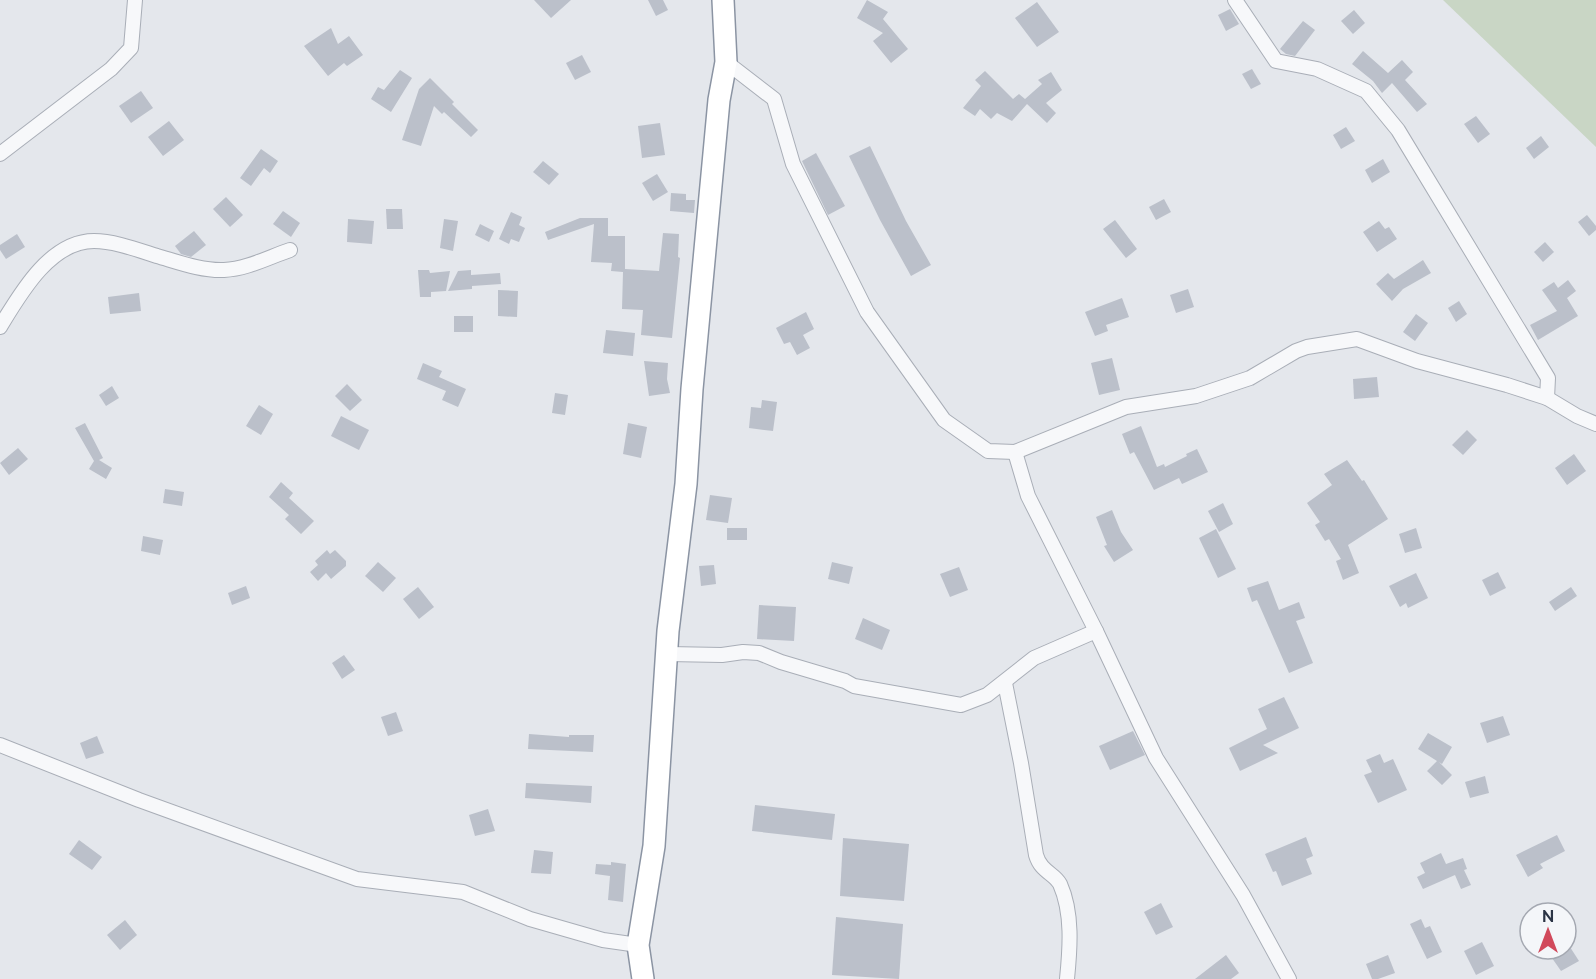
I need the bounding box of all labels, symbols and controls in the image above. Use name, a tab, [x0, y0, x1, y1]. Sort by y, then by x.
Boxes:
north arrow	[1518, 901, 1578, 961]
text: N	[1542, 907, 1554, 926]

